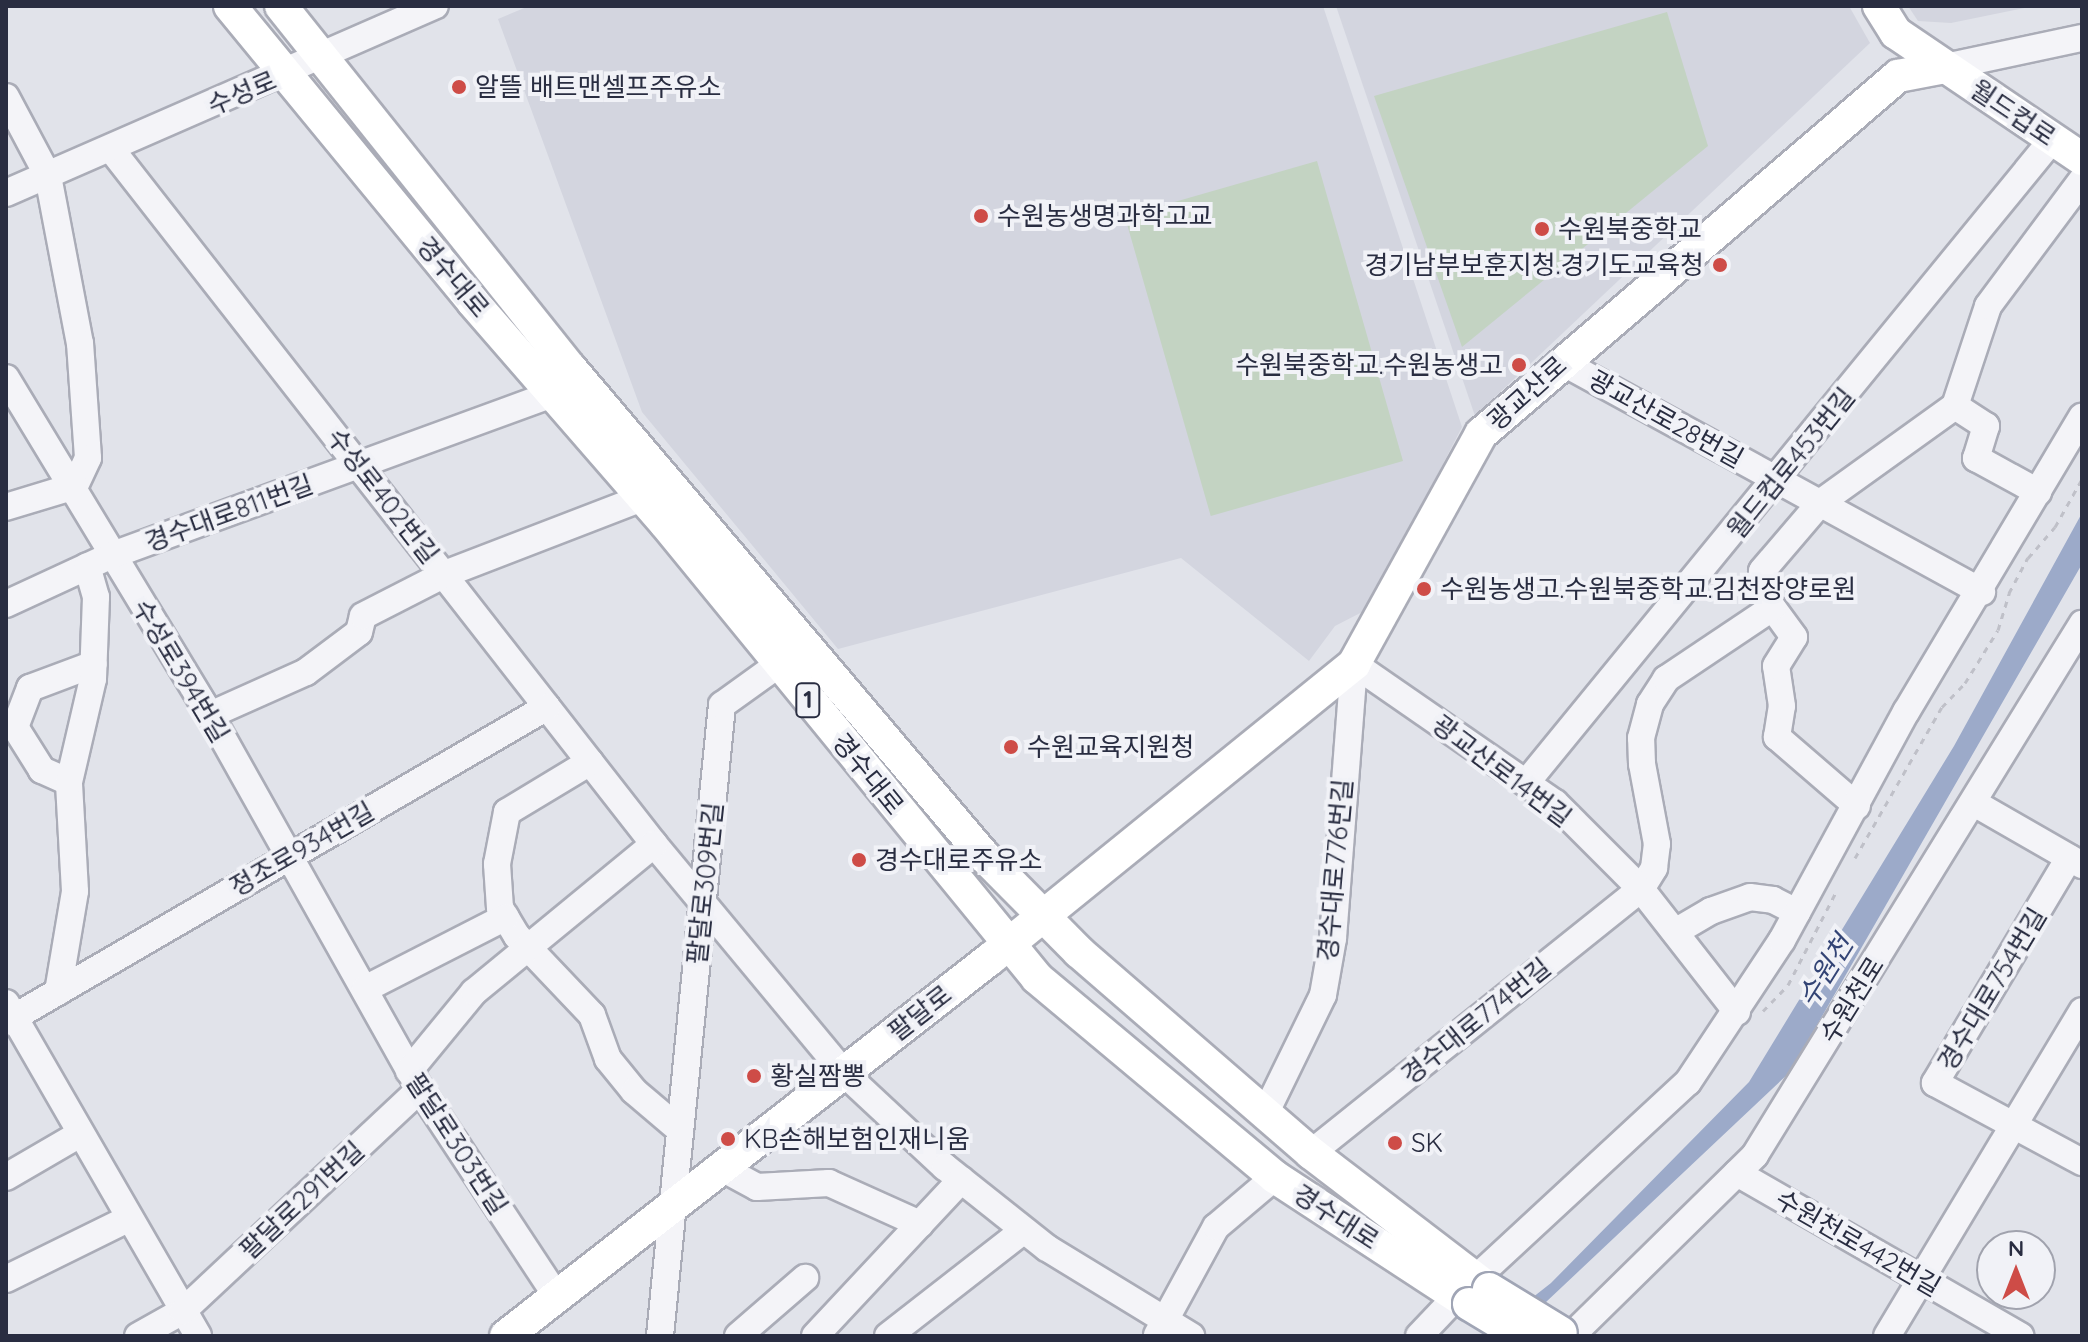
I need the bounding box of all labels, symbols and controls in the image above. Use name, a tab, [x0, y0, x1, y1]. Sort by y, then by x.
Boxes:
street label: 수성로	[203, 65, 281, 121]
place label: 알뜰 배트맨셀프주유소	[475, 71, 721, 103]
street label: 월드컵로	[1965, 73, 2061, 153]
marker: 알뜰 배트맨셀프주유소	[450, 78, 468, 96]
place label: 수원농생명과학고교	[997, 200, 1212, 232]
marker: 수원농생명과학고교	[972, 207, 990, 225]
place label: 수원북중학교	[1558, 213, 1702, 245]
marker: 수원북중학교	[1533, 220, 1551, 238]
street label: 경수대로	[410, 230, 496, 324]
place label: 경기남부보훈지청.경기도교육청	[1364, 249, 1704, 281]
marker: 경기남부보훈지청.경기도교육청	[1711, 256, 1729, 274]
place label: 수원북중학교.수원농생고	[1235, 349, 1503, 381]
street label: 광교산로	[1481, 349, 1573, 437]
marker: 수원북중학교.수원농생고	[1510, 356, 1528, 374]
street label: 광교산로28번길	[1583, 364, 1749, 474]
street label: 월드컵로453번길	[1721, 381, 1861, 545]
street label: 수성로402번길	[320, 422, 446, 570]
street label: 경수대로811번길	[141, 468, 317, 558]
place label: 수원농생고.수원북중학교.김천장양로원	[1440, 573, 1856, 605]
marker: 수원농생고.수원북중학교.김천장양로원	[1415, 580, 1433, 598]
street label: 수성로394번길	[126, 594, 236, 748]
road number: 1	[794, 680, 822, 720]
street label: 광교산로14번길	[1426, 708, 1578, 834]
street label: 경수대로	[826, 727, 910, 821]
place label: 수원교육지원청	[1027, 731, 1194, 763]
marker: 수원교육지원청	[1002, 738, 1020, 756]
street label: 경수대로776번길	[1311, 777, 1359, 963]
street label: 정조로934번길	[224, 795, 380, 903]
street label: 팔달로309번길	[681, 800, 729, 966]
place label: 경수대로주유소	[875, 844, 1042, 876]
marker: 경수대로주유소	[850, 851, 868, 869]
street label: 경수대로754번길	[1931, 902, 2053, 1076]
water label: 수원천	[1790, 929, 1860, 1013]
street label: 경수대로774번길	[1395, 951, 1557, 1091]
street label: 수원천로	[1813, 951, 1891, 1049]
street label: 팔달로	[882, 979, 958, 1047]
place label: 황실짬뽕	[770, 1060, 866, 1092]
street label: 팔달로303번길	[400, 1067, 514, 1221]
marker: 황실짬뽕	[745, 1067, 763, 1085]
place label: KB손해보험인재니움	[744, 1123, 970, 1155]
place label: SK	[1411, 1127, 1443, 1159]
marker: KB손해보험인재니움	[719, 1130, 737, 1148]
marker: SK	[1386, 1134, 1404, 1152]
street label: 팔달로291번길	[233, 1135, 371, 1265]
street label: 경수대로	[1287, 1178, 1385, 1256]
street label: 수원천로442번길	[1770, 1183, 1946, 1303]
north arrow	[1976, 1230, 2056, 1310]
text: N	[2008, 1234, 2024, 1262]

